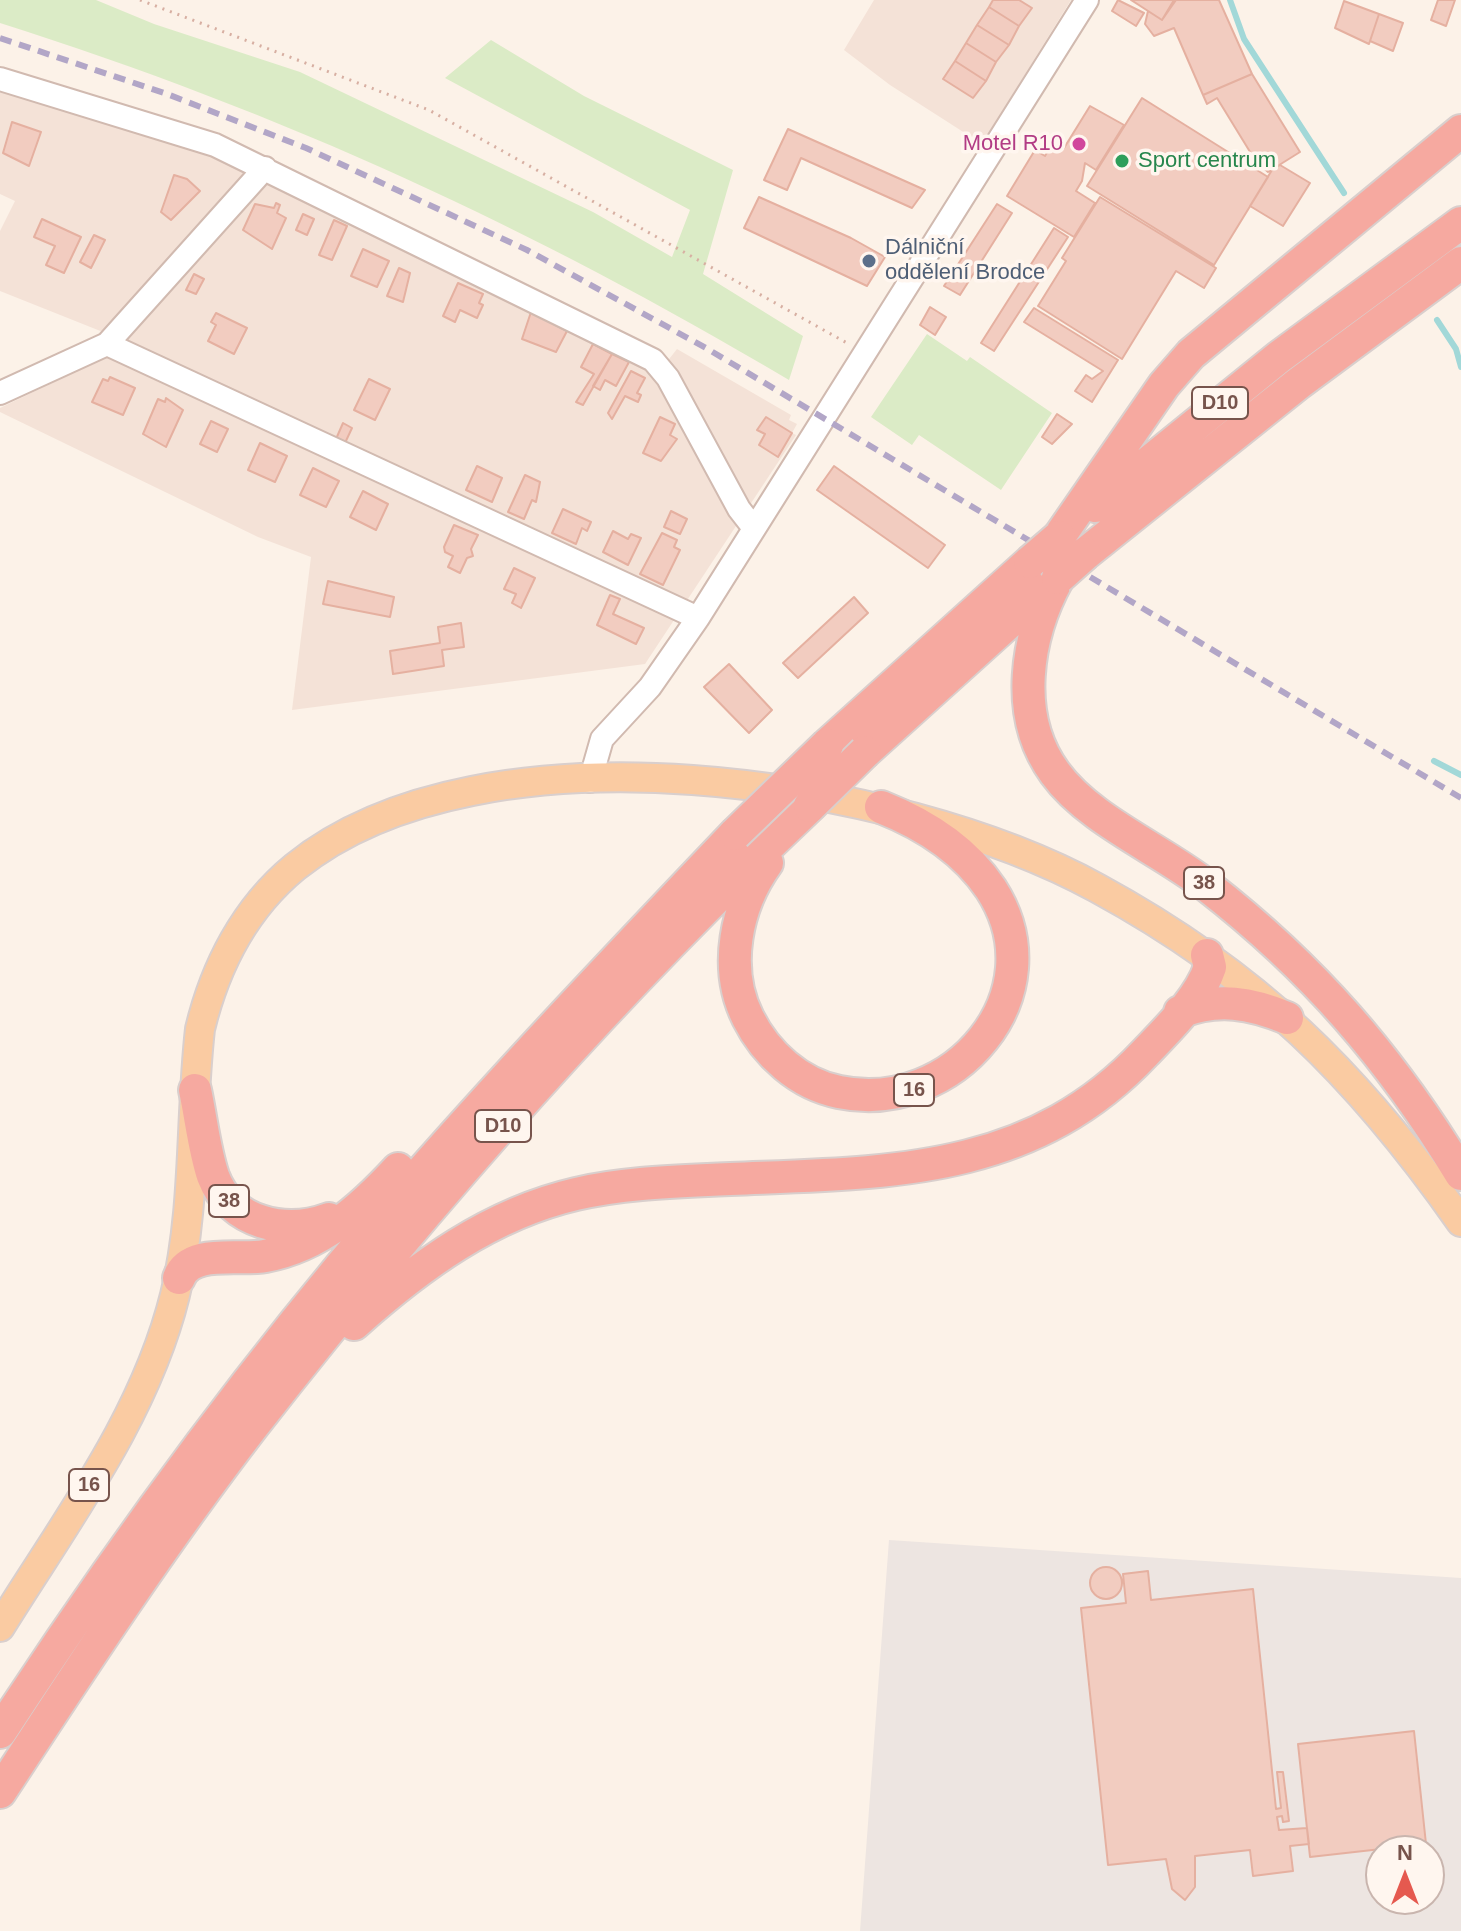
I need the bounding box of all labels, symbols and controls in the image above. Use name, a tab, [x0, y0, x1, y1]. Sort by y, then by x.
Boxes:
place label: Motel R10	[963, 131, 1063, 157]
marker: Motel R10	[1070, 135, 1088, 153]
place label: Sport centrum	[1138, 148, 1276, 174]
marker: Sport centrum	[1113, 152, 1131, 170]
place label: Dálniční oddělení Brodce	[885, 235, 1045, 286]
marker: Dálniční oddělení Brodce	[860, 252, 878, 270]
road number: D10	[1192, 387, 1248, 419]
road number: 38	[1184, 867, 1224, 899]
road number: 16	[894, 1074, 934, 1106]
road number: D10	[475, 1110, 531, 1142]
road number: 38	[209, 1185, 249, 1217]
road number: 16	[69, 1469, 109, 1501]
north arrow	[1365, 1835, 1445, 1915]
text: N	[1397, 1840, 1413, 1865]

